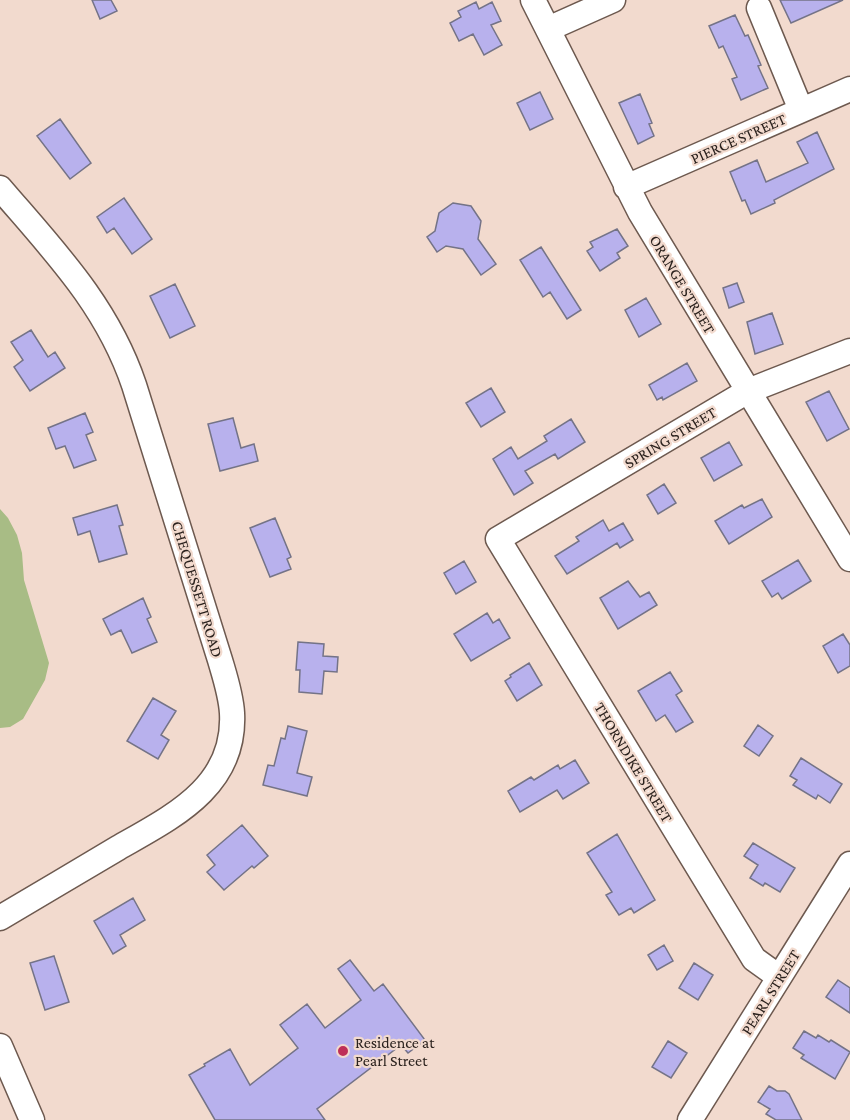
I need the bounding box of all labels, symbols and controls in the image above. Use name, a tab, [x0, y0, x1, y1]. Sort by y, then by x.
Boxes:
street label: PIERCE STREET	[688, 110, 789, 167]
street label: ORANGE STREET	[647, 232, 719, 337]
street label: SPRING STREET	[621, 403, 719, 471]
street label: CHEQUESSETT ROAD	[169, 519, 226, 659]
street label: THORNDIKE STREET	[591, 699, 676, 825]
street label: PEARL STREET	[738, 947, 803, 1038]
place label: Residence at Pearl Street	[355, 1034, 435, 1069]
marker: Residence at Pearl Street	[336, 1044, 350, 1058]

